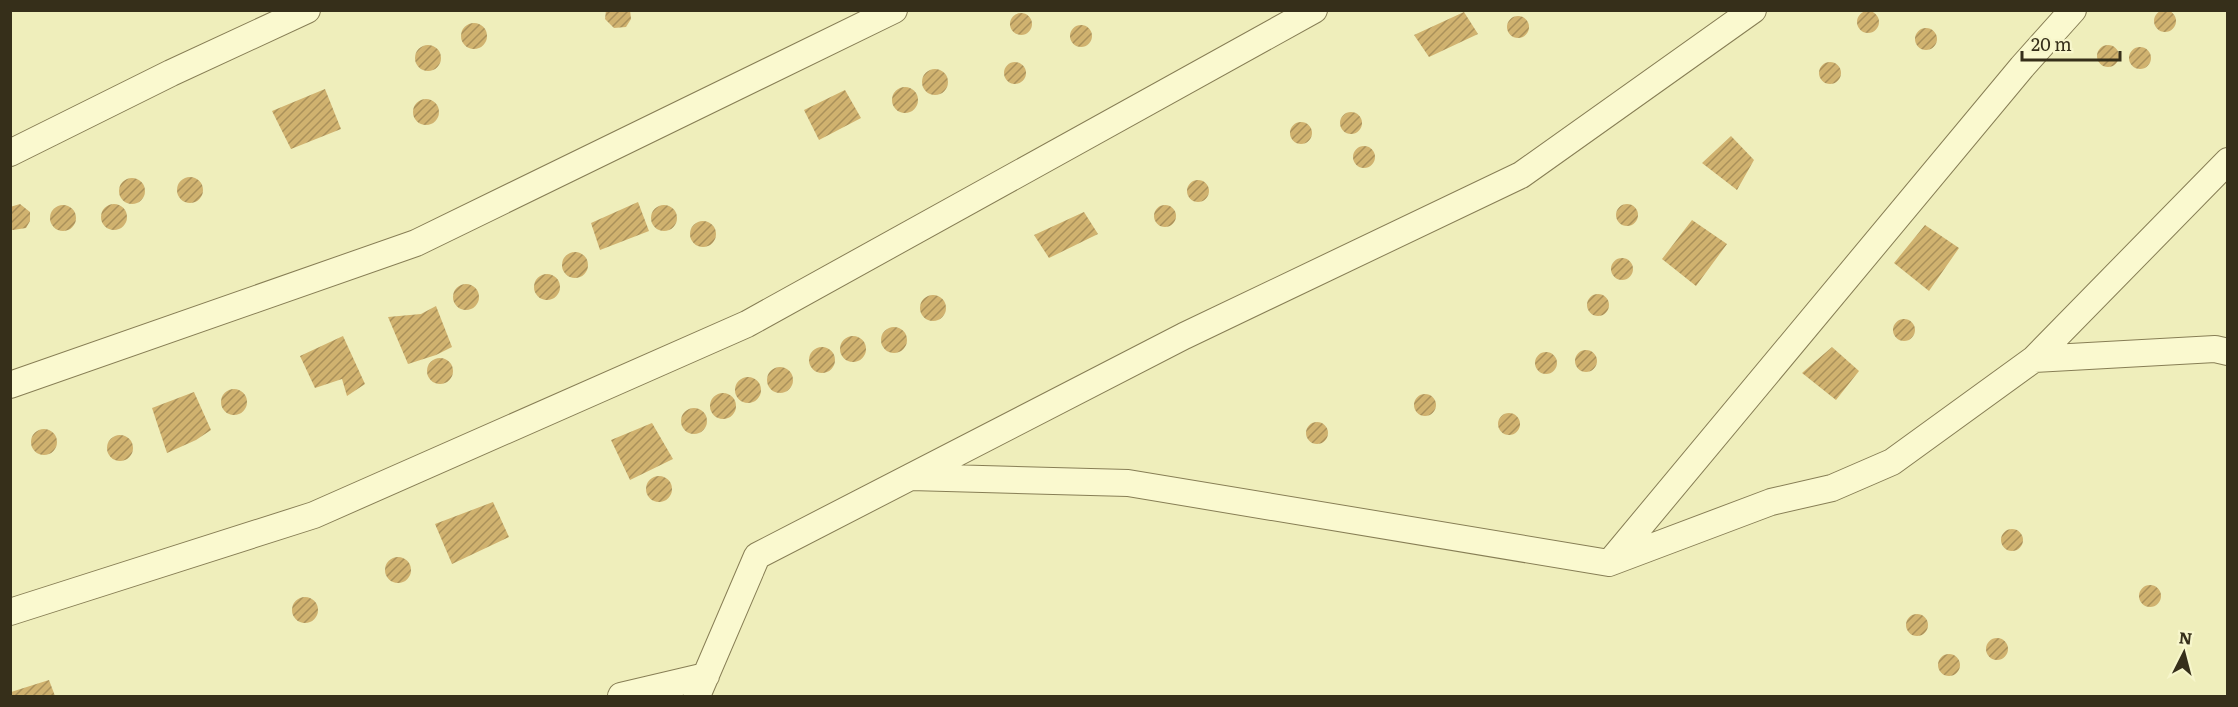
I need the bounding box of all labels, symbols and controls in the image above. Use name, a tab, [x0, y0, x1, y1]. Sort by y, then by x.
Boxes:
scale bar	[2022, 24, 2120, 62]
text: 20 m	[2031, 30, 2072, 57]
north arrow	[2154, 623, 2214, 683]
text: N	[2178, 624, 2194, 650]

